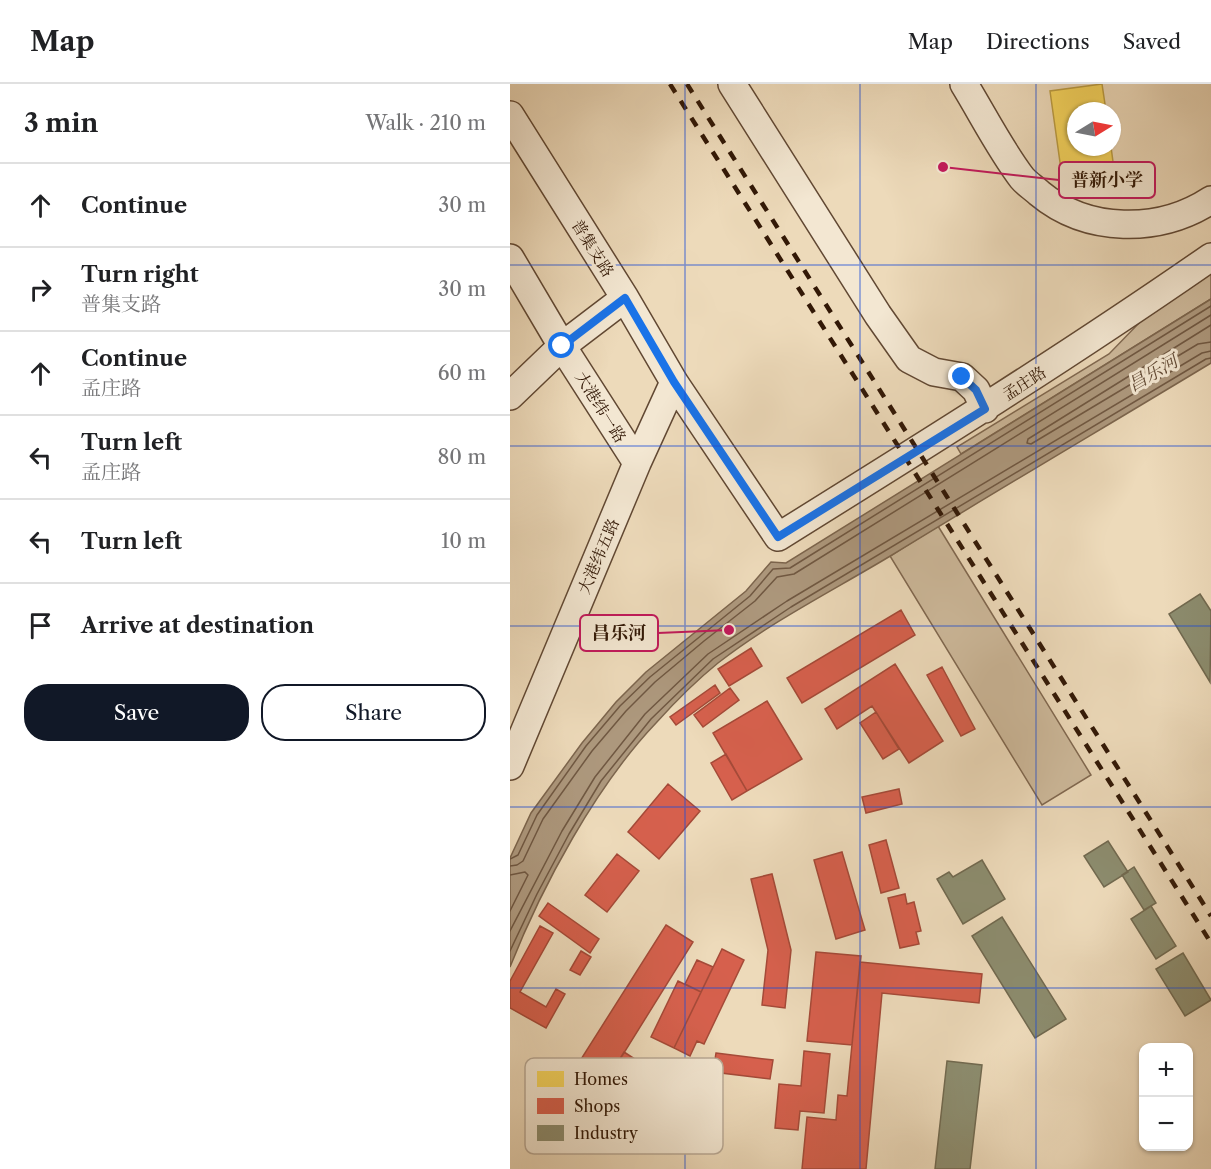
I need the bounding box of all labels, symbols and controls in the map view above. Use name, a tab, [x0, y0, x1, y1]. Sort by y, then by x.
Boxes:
text: Map	[30, 24, 94, 58]
text: Map	[908, 29, 953, 54]
text: Directions	[986, 29, 1090, 54]
text: Saved	[1123, 29, 1181, 54]
north arrow	[1067, 102, 1121, 156]
text: 3 min	[24, 107, 98, 139]
text: Walk · 210 m	[365, 111, 486, 135]
callout: 普新小学	[1059, 162, 1155, 198]
text: 普新小学	[1071, 169, 1143, 191]
icon: ahead	[24, 189, 57, 222]
text: Continue	[81, 192, 187, 219]
text: 30 m	[438, 193, 486, 217]
street label: 普集支路	[568, 216, 618, 280]
text: Turn right	[81, 261, 199, 288]
icon: right	[24, 273, 57, 306]
text: 30 m	[438, 277, 486, 301]
text: 普集支路	[81, 292, 161, 316]
route start	[548, 332, 574, 358]
text: Continue	[81, 345, 187, 372]
water label: 昌乐河	[1124, 348, 1184, 396]
icon: ahead	[24, 357, 57, 390]
text: 60 m	[438, 361, 486, 385]
street label: 孟庄路	[998, 362, 1050, 404]
route end	[948, 363, 974, 389]
street label: 大港纬一路	[571, 368, 631, 446]
text: 孟庄路	[81, 376, 141, 400]
text: Turn left	[81, 429, 182, 456]
icon: left	[24, 441, 57, 474]
text: 80 m	[438, 445, 486, 469]
text: 孟庄路	[81, 460, 141, 484]
street label: 大港纬五路	[573, 515, 623, 597]
icon: left	[24, 525, 57, 558]
text: Turn left	[81, 528, 182, 555]
text: 10 m	[441, 529, 486, 553]
icon: arrive	[24, 609, 57, 642]
text: Arrive at destination	[81, 612, 314, 639]
callout: 昌乐河	[580, 615, 658, 651]
text: 昌乐河	[592, 622, 646, 644]
button: Save	[24, 684, 249, 741]
button: Share	[261, 684, 486, 741]
map controls	[1139, 1043, 1193, 1151]
button: +	[1139, 1043, 1193, 1097]
legend	[525, 1058, 723, 1154]
text: Homes	[574, 1069, 628, 1089]
text: Shops	[574, 1096, 620, 1116]
button: −	[1139, 1097, 1193, 1151]
text: Industry	[574, 1123, 639, 1143]

